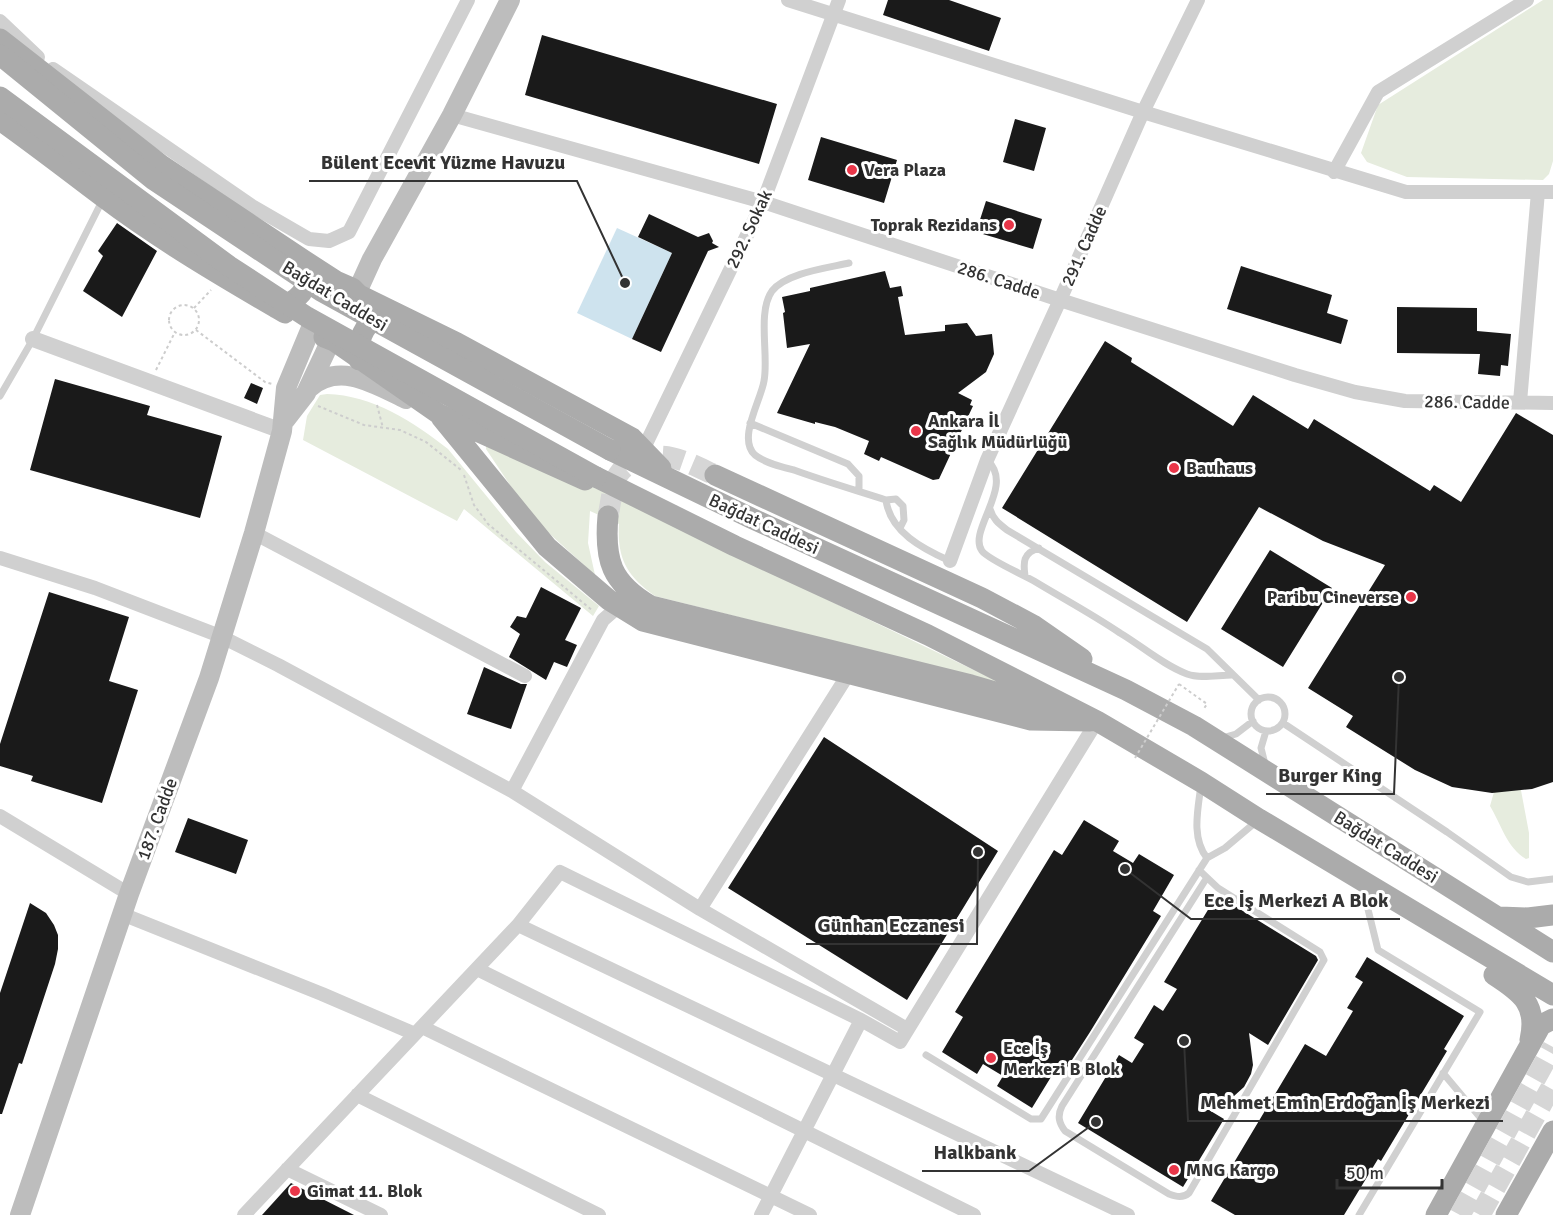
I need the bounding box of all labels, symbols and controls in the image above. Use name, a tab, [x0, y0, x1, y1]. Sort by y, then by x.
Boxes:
callout: Bülent Ecevit Yüzme Havuzu	[309, 143, 577, 181]
text: Bülent Ecevit Yüzme Havuzu	[321, 150, 565, 175]
place label: Vera Plaza	[864, 159, 946, 181]
marker: Vera Plaza	[845, 163, 859, 177]
street label: 292. Sokak	[721, 186, 777, 272]
street label: 291. Cadde	[1057, 202, 1111, 290]
place label: Toprak Rezidans	[871, 214, 997, 236]
marker: Toprak Rezidans	[1002, 218, 1016, 232]
street label: Bağdat Caddesi	[278, 256, 392, 336]
street label: 286. Cadde	[955, 256, 1043, 304]
street label: 286. Cadde	[1424, 390, 1510, 414]
place label: Ankara İl Sağlık Müdürlüğü	[928, 410, 1068, 453]
marker: Ankara İl Sağlık Müdürlüğü	[909, 424, 923, 438]
place label: Bauhaus	[1186, 457, 1253, 479]
marker: Bauhaus	[1167, 461, 1181, 475]
street label: Bağdat Caddesi	[705, 489, 823, 559]
place label: Paribu Cineverse	[1267, 586, 1399, 608]
marker: Paribu Cineverse	[1404, 590, 1418, 604]
callout: Burger King	[1266, 756, 1394, 794]
text: Burger King	[1278, 763, 1382, 788]
street label: 187. Cadde	[132, 775, 182, 863]
street label: Bağdat Caddesi	[1330, 806, 1442, 888]
callout: Ece İş Merkezi A Blok	[1191, 881, 1400, 919]
text: Ece İş Merkezi A Blok	[1204, 888, 1389, 913]
callout: Günhan Eczanesi	[806, 906, 977, 944]
text: Günhan Eczanesi	[817, 913, 965, 938]
place label: Ece İş Merkezi B Blok	[1003, 1037, 1120, 1080]
marker: Ece İş Merkezi B Blok	[984, 1051, 998, 1065]
callout: Mehmet Emin Erdoğan İş Merkezi	[1188, 1083, 1503, 1121]
text: Mehmet Emin Erdoğan İş Merkezi	[1200, 1090, 1490, 1115]
callout: Halkbank	[922, 1133, 1029, 1171]
text: Halkbank	[933, 1140, 1017, 1165]
scale bar	[1337, 1152, 1442, 1190]
place label: MNG Kargo	[1186, 1159, 1276, 1181]
text: 50 m	[1346, 1162, 1384, 1184]
marker: MNG Kargo	[1167, 1163, 1181, 1177]
place label: Gimat 11. Blok	[307, 1180, 423, 1202]
marker: Gimat 11. Blok	[288, 1184, 302, 1198]

